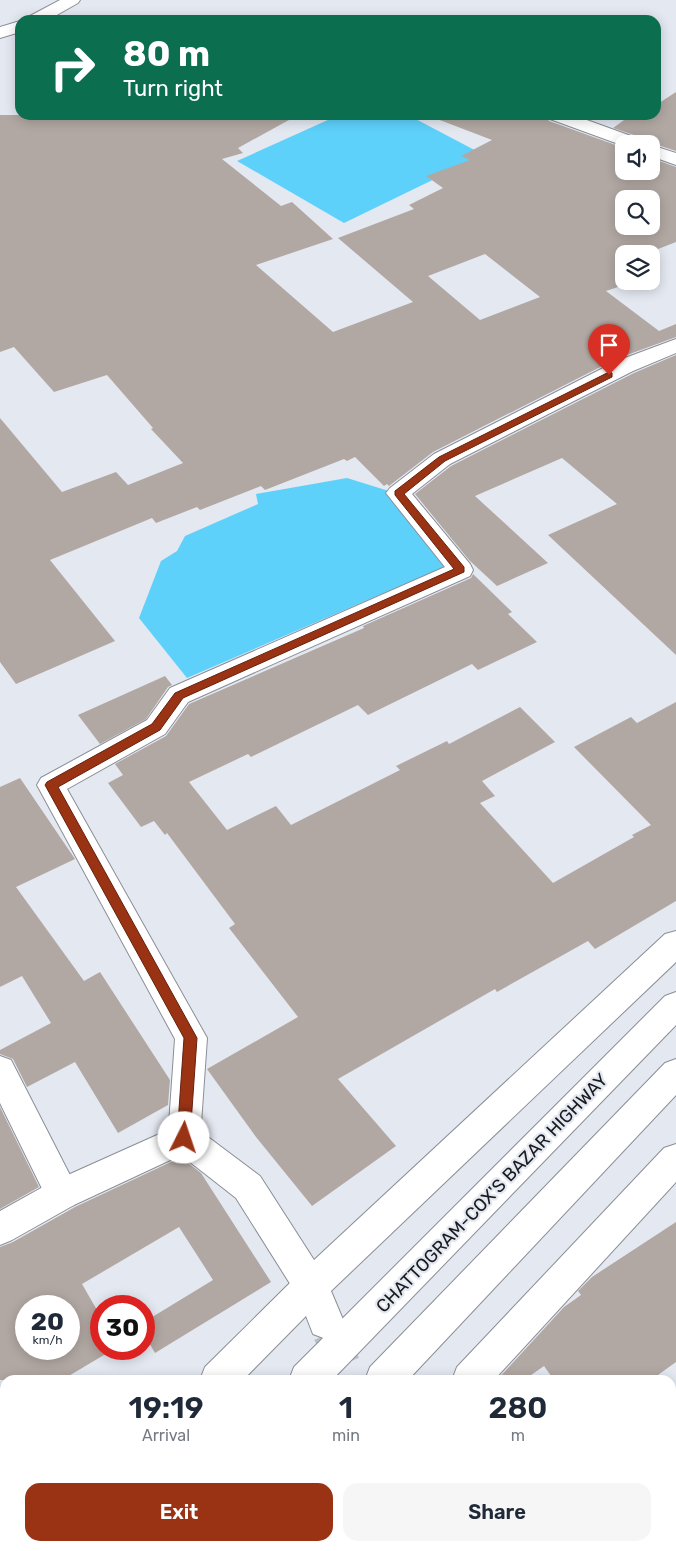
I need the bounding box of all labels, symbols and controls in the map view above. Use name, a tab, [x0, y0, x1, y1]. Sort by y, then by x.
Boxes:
text: 80 m	[123, 33, 210, 75]
icon: right	[40, 35, 105, 100]
text: Turn right	[123, 75, 223, 102]
map controls	[615, 135, 660, 290]
button: sound	[615, 135, 660, 180]
button: search	[615, 190, 660, 235]
button: layers	[615, 245, 660, 290]
pin	[588, 324, 630, 375]
icon: arrive	[595, 331, 623, 359]
street label: CHATTOGRAM-COX'S BAZAR HIGHWAY	[371, 1068, 613, 1317]
position arrow	[157, 1111, 209, 1163]
speed limit sign: 30	[90, 1295, 155, 1360]
text: 20	[31, 1307, 64, 1336]
text: km/h	[33, 1333, 62, 1347]
text: 19:19	[129, 1390, 204, 1426]
text: 1	[339, 1390, 353, 1426]
text: 280	[488, 1390, 547, 1426]
text: Arrival	[142, 1426, 190, 1445]
text: min	[332, 1426, 360, 1445]
text: m	[511, 1426, 525, 1445]
button: Exit	[25, 1483, 333, 1541]
button: Share	[343, 1483, 651, 1541]

